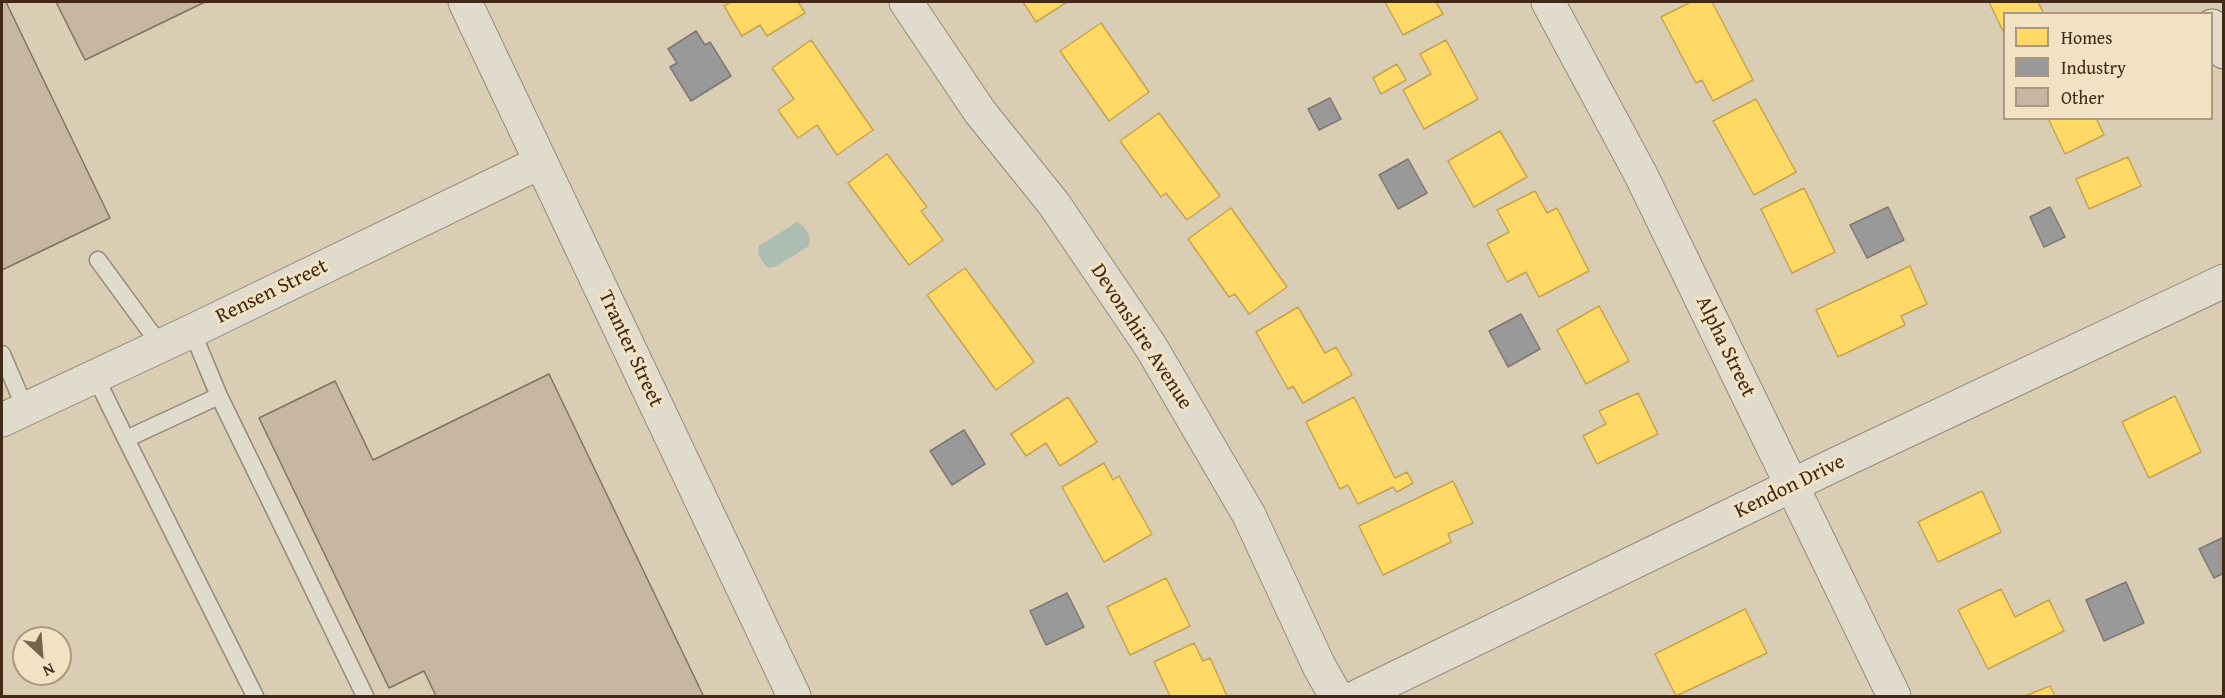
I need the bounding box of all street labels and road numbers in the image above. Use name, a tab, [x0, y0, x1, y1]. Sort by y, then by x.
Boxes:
street label: Rensen Street	[212, 254, 332, 330]
street label: Devonshire Avenue	[1085, 259, 1197, 415]
street label: Tranter Street	[592, 287, 668, 411]
street label: Alpha Street	[1690, 292, 1760, 402]
street label: Kendon Drive	[1731, 449, 1849, 525]

